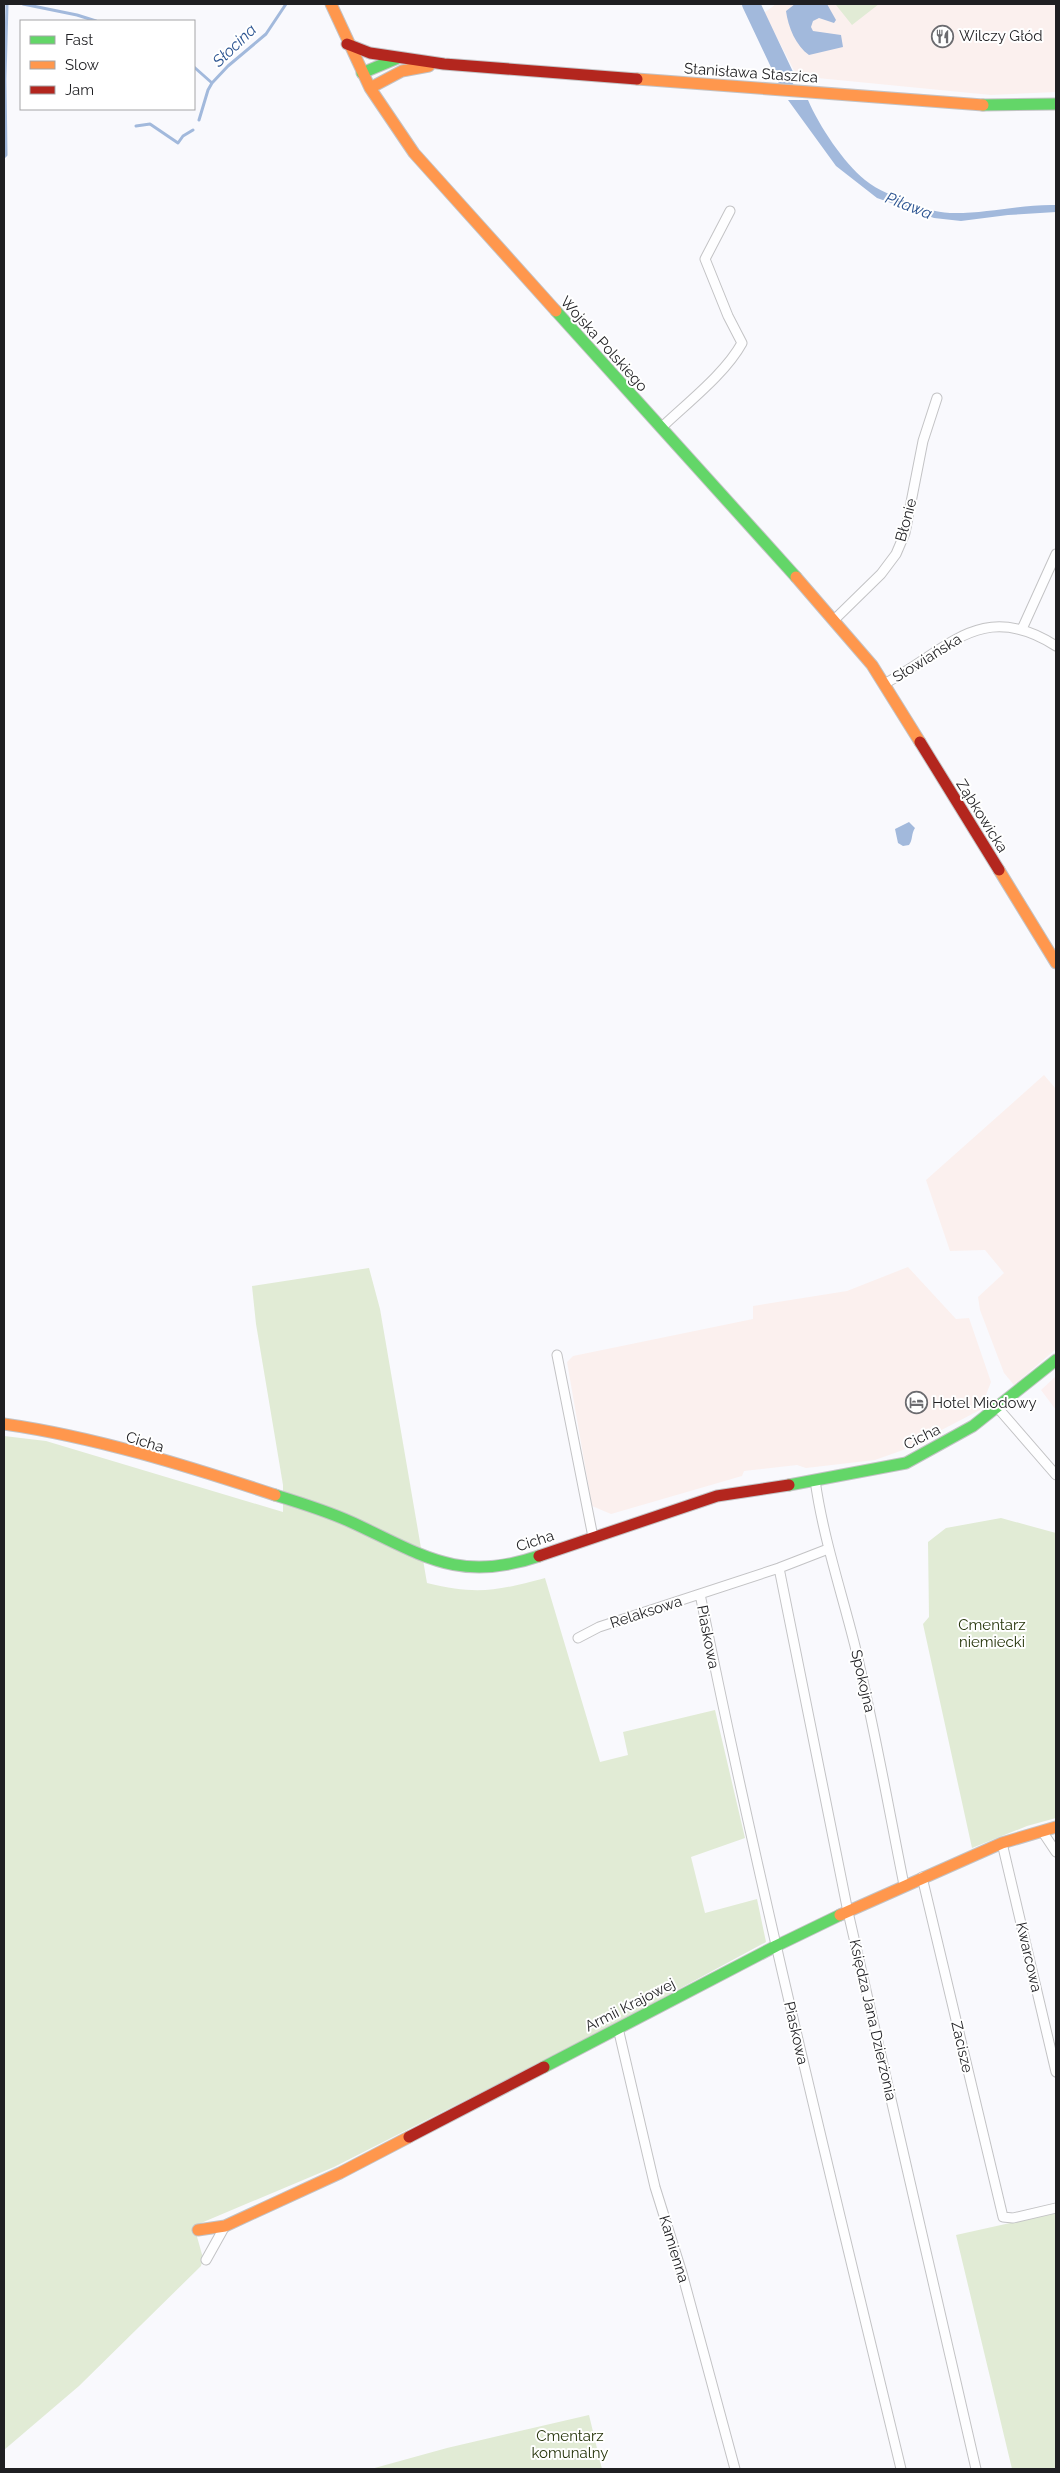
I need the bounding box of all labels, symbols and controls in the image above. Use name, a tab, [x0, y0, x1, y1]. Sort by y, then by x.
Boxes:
legend	[20, 20, 195, 110]
water label: Słocina	[208, 20, 260, 71]
restaurant icon: Wilczy Głód	[931, 24, 955, 48]
place label: Wilczy Głód	[959, 27, 1043, 45]
text: Fast	[65, 31, 93, 49]
text: Slow	[65, 56, 99, 74]
street label: Stanisława Staszica	[683, 59, 819, 87]
text: Jam	[65, 81, 94, 99]
water label: Piława	[883, 188, 935, 223]
street label: Wojska Polskiego	[557, 293, 651, 395]
street label: Błonie	[892, 496, 920, 544]
street label: Słowiańska	[889, 630, 965, 686]
street label: Ząbkowicka	[952, 776, 1012, 856]
hotel icon: Hotel Miodowy	[904, 1391, 928, 1415]
place label: Hotel Miodowy	[932, 1394, 1037, 1412]
street label: Cicha	[901, 1420, 943, 1454]
street label: Cicha	[124, 1428, 166, 1456]
street label: Cicha	[514, 1526, 556, 1556]
street label: Relaksowa	[608, 1592, 684, 1632]
street label: Piaskowa	[693, 1604, 723, 1670]
park label: Cmentarz niemiecki	[958, 1616, 1026, 1651]
street label: Spokojna	[847, 1648, 879, 1714]
street label: Kwarcowa	[1012, 1920, 1046, 1994]
street label: Księdza Jana Dzierżonia	[846, 1938, 900, 2102]
street label: Armii Krajowej	[582, 1975, 678, 2035]
street label: Piaskowa	[780, 2000, 812, 2066]
street label: Zacisze	[947, 2019, 977, 2075]
street label: Kamienna	[655, 2213, 693, 2285]
park label: Cmentarz komunalny	[532, 2427, 608, 2462]

